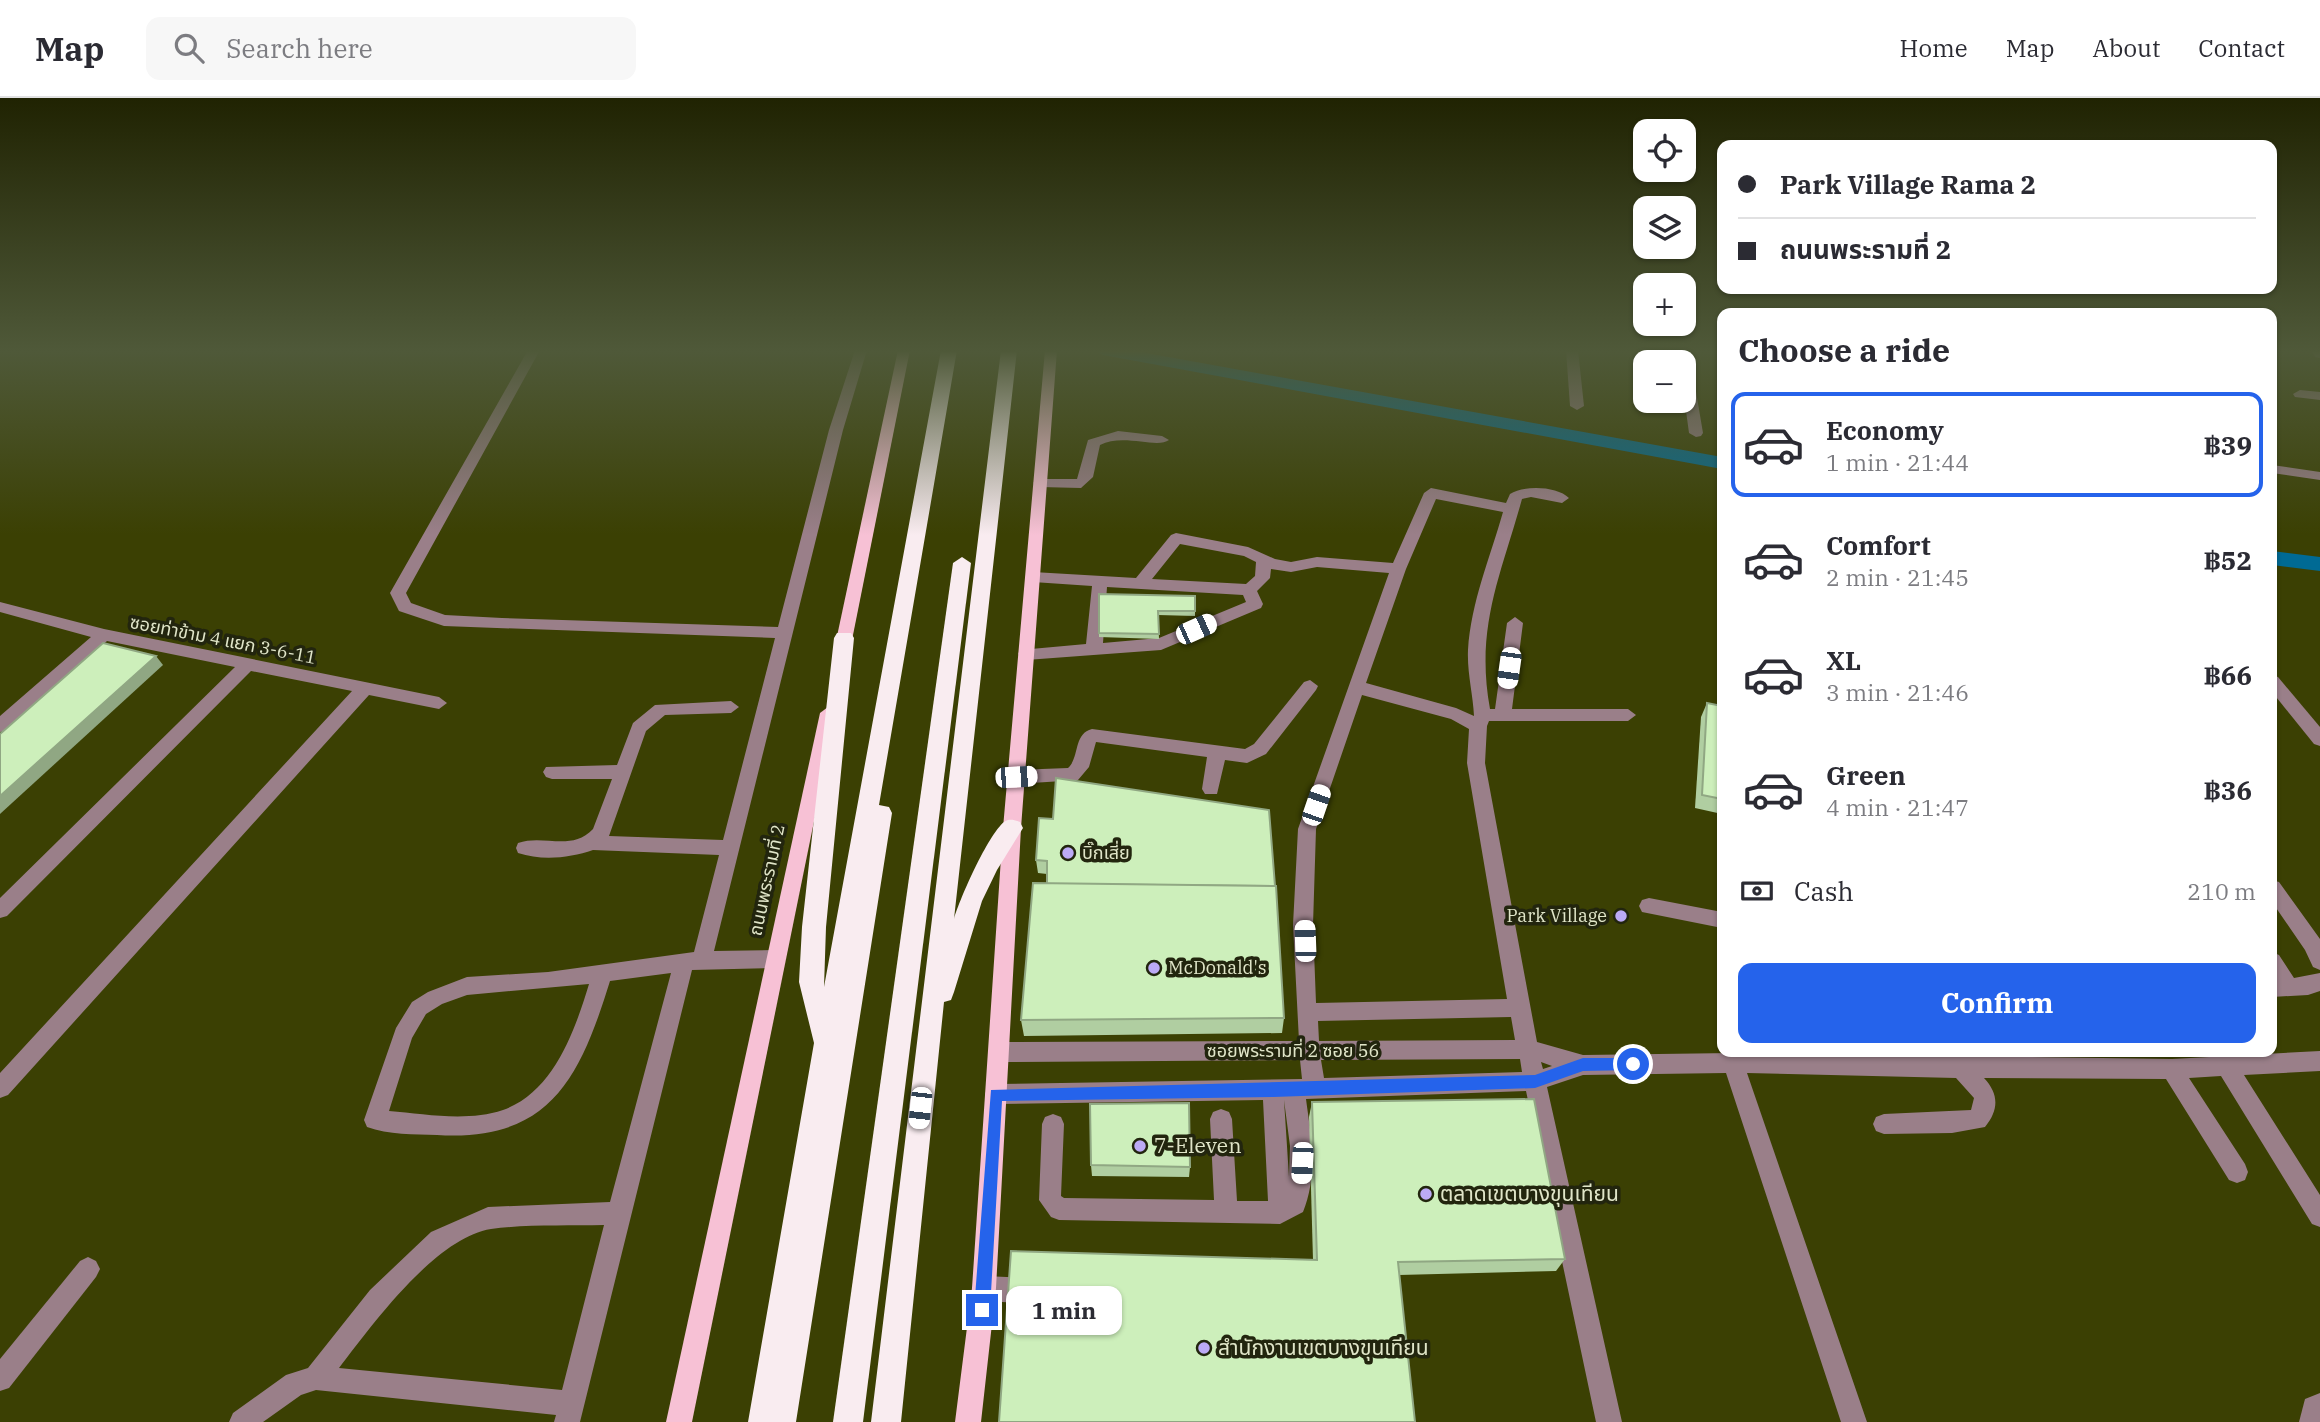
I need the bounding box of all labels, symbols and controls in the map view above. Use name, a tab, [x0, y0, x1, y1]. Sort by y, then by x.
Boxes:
search box	[146, 17, 636, 80]
text: Map	[35, 27, 104, 70]
icon: search	[170, 29, 208, 67]
text: Search here	[226, 31, 373, 65]
text: Home	[1900, 32, 1968, 64]
text: Map	[2006, 32, 2054, 64]
text: About	[2092, 32, 2160, 64]
text: Contact	[2198, 32, 2285, 64]
map controls	[1633, 119, 1696, 413]
button: locate	[1633, 119, 1696, 182]
text: Park Village Rama 2	[1780, 167, 2036, 201]
button: layers	[1633, 196, 1696, 259]
text: ถนนพระรามที่ 2	[1780, 232, 1951, 266]
button: +	[1633, 273, 1696, 336]
text: Choose a ride	[1738, 329, 1950, 371]
button: −	[1633, 350, 1696, 413]
icon: car	[1742, 413, 1805, 476]
text: Economy	[1826, 413, 1944, 447]
text: ฿39	[2203, 428, 2252, 462]
text: 1 min · 21:44	[1826, 447, 1969, 477]
icon: car	[1742, 528, 1805, 591]
text: Comfort	[1826, 528, 1931, 562]
text: ฿52	[2203, 543, 2252, 577]
text: 2 min · 21:45	[1826, 562, 1969, 592]
street label: ซอยท่าข้าม 4 แยก 3-6-11	[128, 610, 318, 669]
car	[1173, 611, 1220, 647]
icon: car	[1742, 643, 1805, 706]
text: XL	[1826, 643, 1861, 677]
car	[1496, 646, 1523, 690]
text: ฿66	[2203, 658, 2252, 692]
text: 3 min · 21:46	[1826, 677, 1969, 707]
icon: car	[1742, 758, 1805, 821]
text: Green	[1826, 758, 1906, 792]
car	[995, 765, 1038, 789]
text: ฿36	[2203, 773, 2252, 807]
car	[1300, 782, 1333, 828]
text: 4 min · 21:47	[1826, 792, 1969, 822]
street label: ถนนพระรามที่ 2	[742, 822, 790, 938]
place label: บิ๊กเสี่ย	[1082, 840, 1130, 864]
marker: บิ๊กเสี่ย	[1060, 845, 1076, 861]
icon: cash	[1738, 872, 1776, 910]
text: Cash	[1794, 874, 1854, 908]
text: 210 m	[2187, 876, 2256, 906]
place label: Park Village	[1506, 904, 1607, 927]
marker: Park Village	[1613, 908, 1629, 924]
car	[1294, 920, 1317, 962]
place label: McDonald's	[1168, 956, 1267, 979]
marker: McDonald's	[1146, 960, 1162, 976]
button: Confirm	[1738, 963, 2256, 1043]
street label: ซอยพระรามที่ 2 ซอย 56	[1207, 1038, 1379, 1062]
route start	[1617, 1048, 1649, 1080]
car	[908, 1086, 933, 1130]
place label: 7-Eleven	[1154, 1131, 1242, 1159]
marker: 7-Eleven	[1132, 1138, 1148, 1154]
car	[1291, 1141, 1314, 1185]
place label: ตลาดเขตบางขุนเทียน	[1440, 1179, 1619, 1207]
marker: ตลาดเขตบางขุนเทียน	[1418, 1186, 1434, 1202]
callout: 1 min	[1006, 1286, 1122, 1334]
route end	[966, 1294, 998, 1326]
text: 1 min	[1032, 1295, 1096, 1325]
place label: สำนักงานเขตบางขุนเทียน	[1218, 1333, 1429, 1361]
marker: สำนักงานเขตบางขุนเทียน	[1196, 1340, 1212, 1356]

